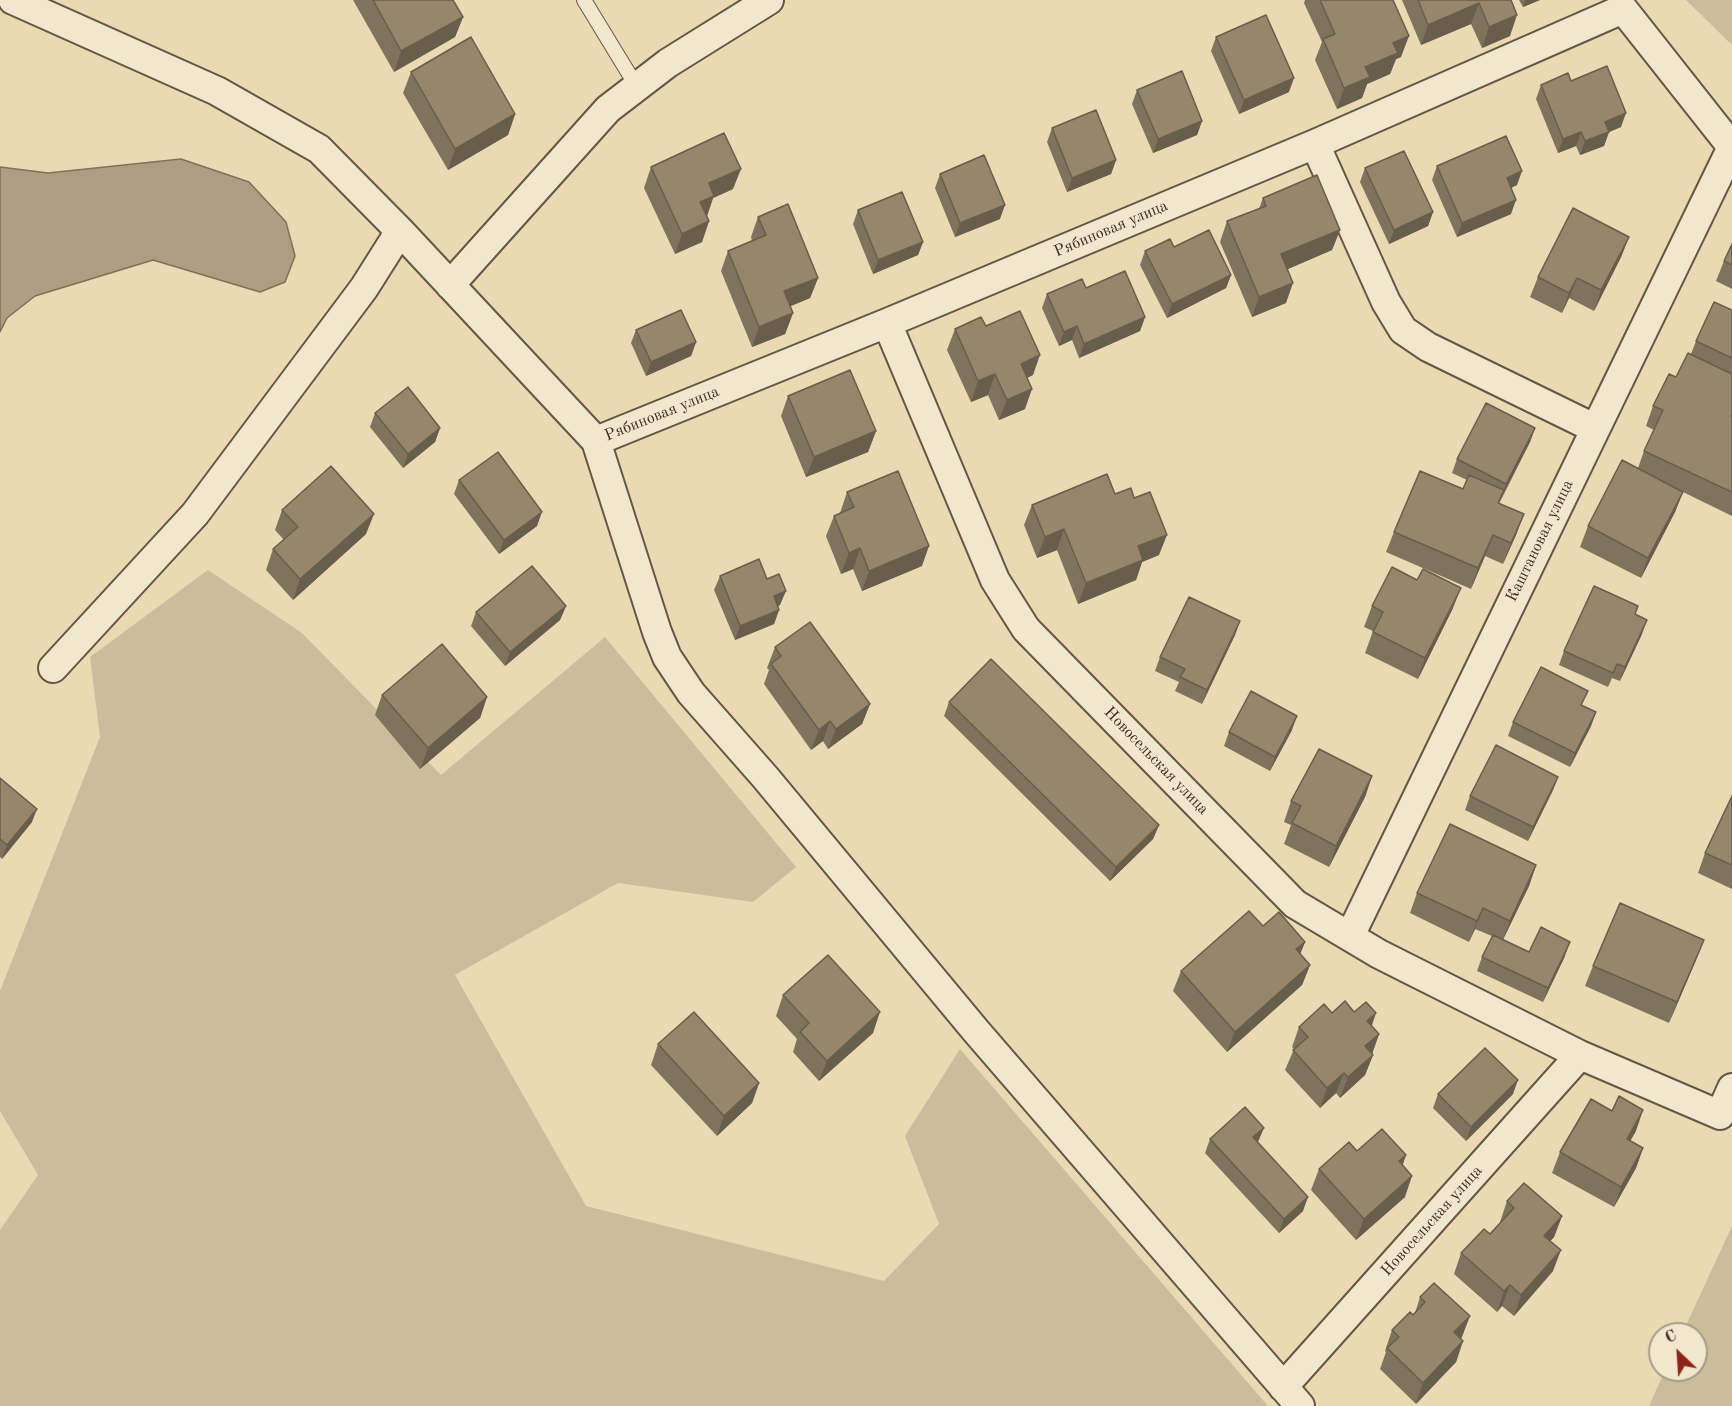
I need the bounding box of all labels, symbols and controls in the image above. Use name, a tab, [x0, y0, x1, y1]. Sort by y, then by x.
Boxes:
street label: Рябиновая улица	[1051, 196, 1171, 262]
street label: Рябиновая улица	[602, 382, 722, 446]
street label: Каштановая улица	[1502, 477, 1578, 605]
street label: Новосельская улица	[1100, 703, 1212, 819]
street label: Новосельская улица	[1377, 1162, 1487, 1280]
north arrow	[1648, 1322, 1708, 1382]
text: С	[1663, 1328, 1679, 1347]

